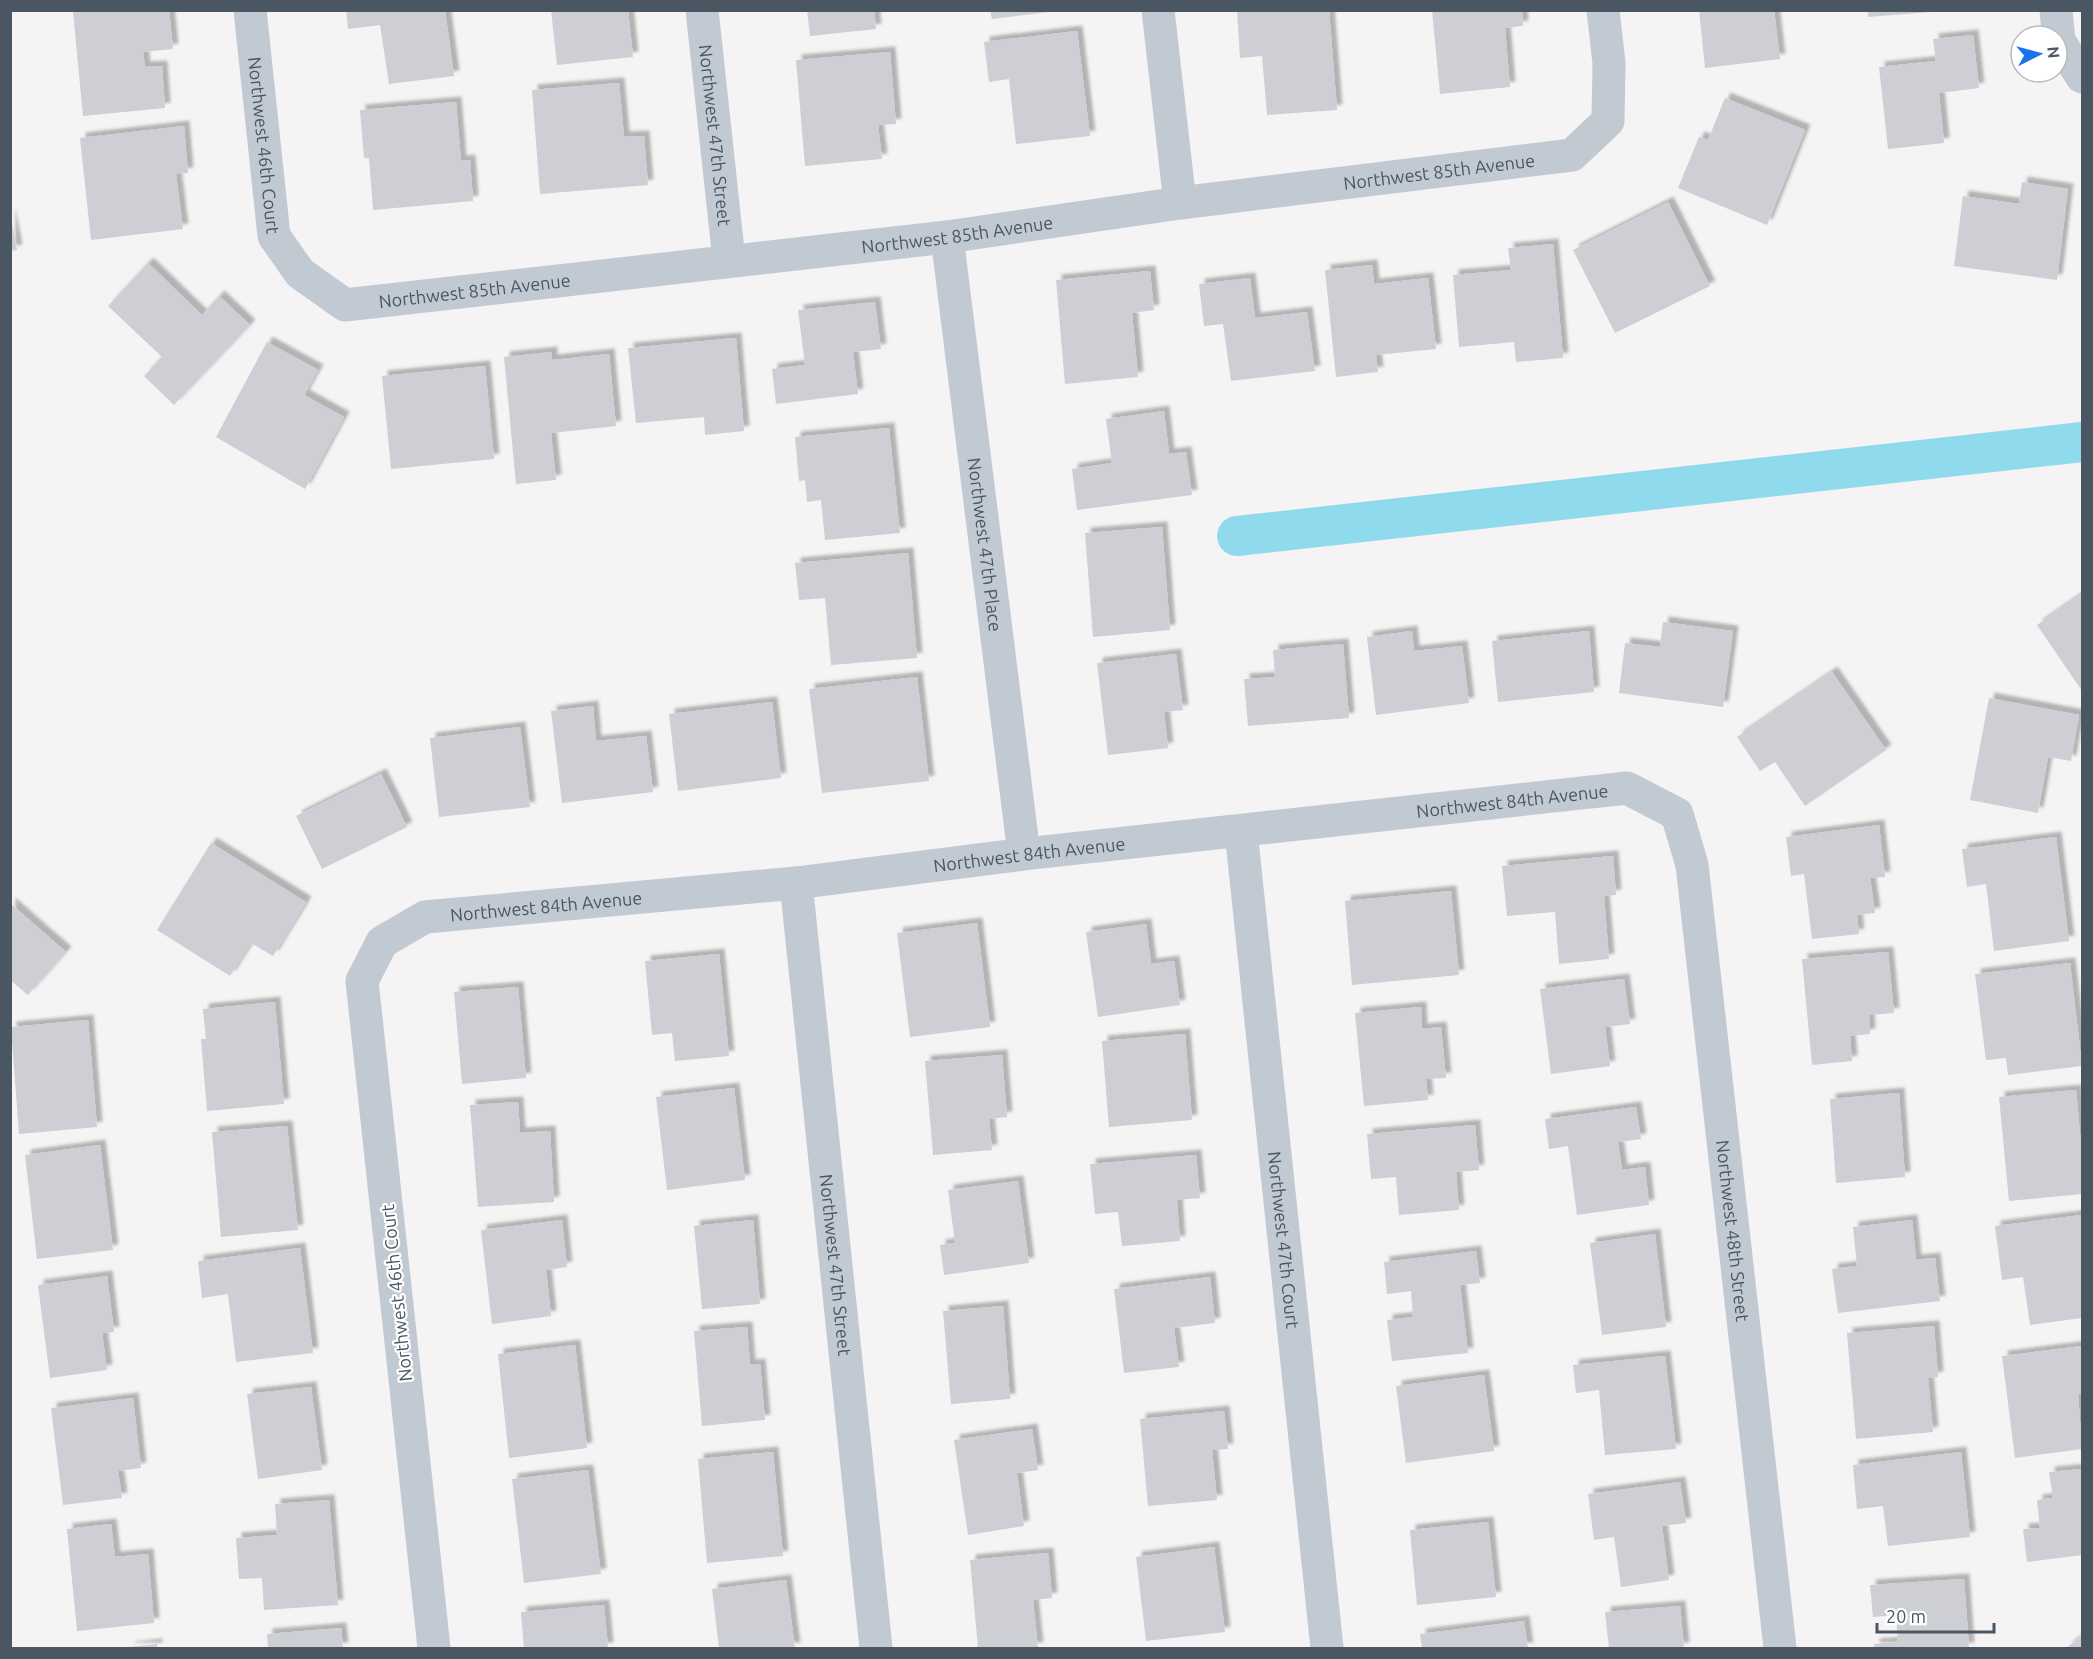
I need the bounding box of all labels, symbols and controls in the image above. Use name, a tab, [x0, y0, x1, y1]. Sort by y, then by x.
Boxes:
north arrow	[2009, 24, 2069, 84]
street label: Northwest 47th Street	[696, 43, 735, 227]
text: N	[2044, 46, 2063, 59]
street label: Northwest 46th Court	[245, 56, 284, 235]
street label: Northwest 85th Avenue	[1342, 150, 1536, 193]
street label: Northwest 85th Avenue	[860, 212, 1054, 257]
street label: Northwest 85th Avenue	[377, 270, 571, 311]
street label: Northwest 47th Place	[965, 456, 1006, 633]
street label: Northwest 84th Avenue	[1415, 780, 1609, 821]
street label: Northwest 84th Avenue	[932, 833, 1126, 875]
street label: Northwest 84th Avenue	[449, 887, 643, 925]
street label: Northwest 48th Street	[1713, 1139, 1753, 1323]
street label: Northwest 47th Court	[1265, 1150, 1303, 1329]
street label: Northwest 47th Street	[817, 1173, 855, 1357]
street label: Northwest 46th Court	[377, 1203, 415, 1383]
scale bar	[1877, 1596, 1994, 1634]
text: 20 m	[1886, 1606, 1926, 1626]

